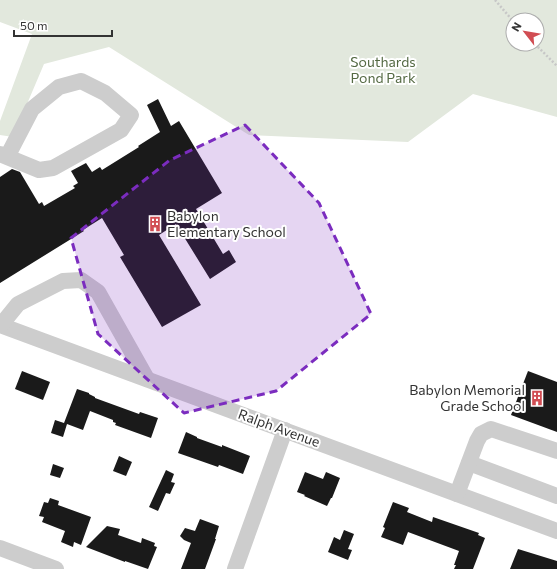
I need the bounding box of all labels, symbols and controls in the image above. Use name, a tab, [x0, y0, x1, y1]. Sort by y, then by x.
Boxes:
scale bar	[14, 12, 112, 38]
north arrow	[505, 12, 545, 52]
text: 50 m	[20, 18, 48, 32]
text: N	[508, 20, 524, 33]
park label: Southards Pond Park	[350, 53, 416, 86]
place label: Babylon Elementary School	[167, 207, 286, 240]
building icon: Babylon Elementary School	[146, 215, 164, 233]
place label: Babylon Memorial Grade School	[409, 381, 525, 414]
building icon: Babylon Memorial Grade School	[528, 389, 546, 407]
street label: Ralph Avenue	[236, 405, 322, 450]

